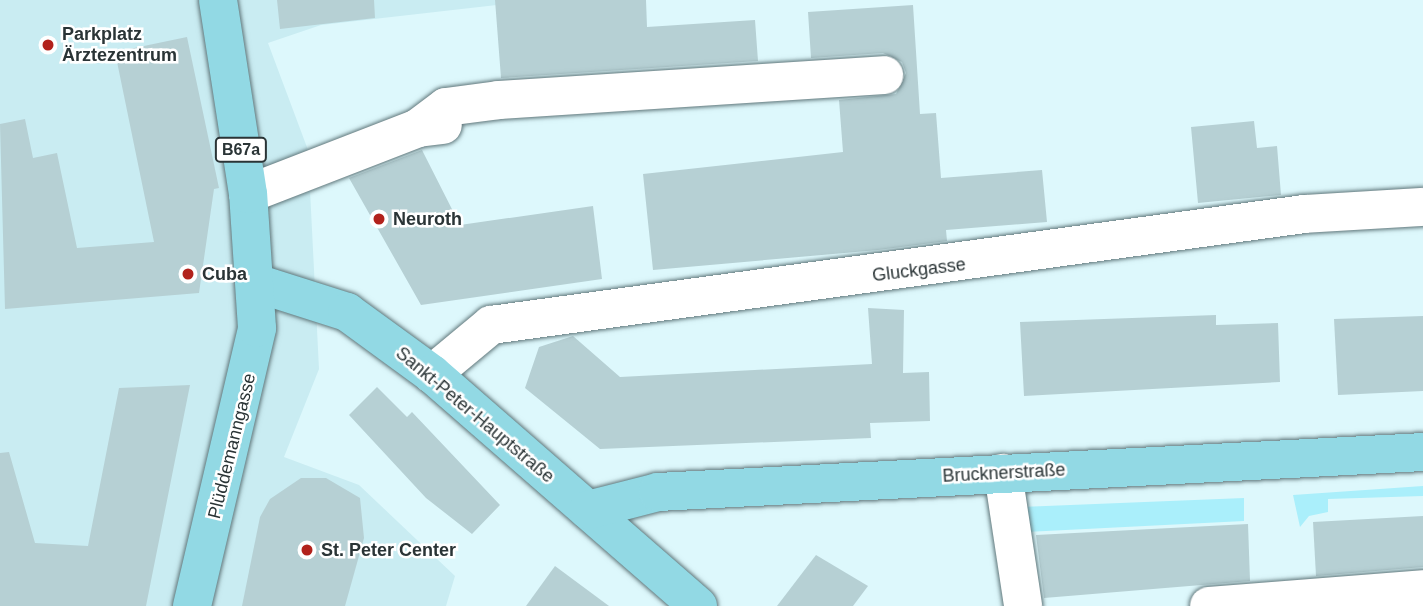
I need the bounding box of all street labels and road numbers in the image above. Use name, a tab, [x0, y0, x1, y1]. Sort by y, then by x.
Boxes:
road number: B67a	[215, 138, 267, 162]
street label: Gluckgasse	[871, 254, 967, 286]
street label: Sankt-Peter-Hauptstraße	[391, 342, 559, 488]
street label: Plüddemanngasse	[203, 371, 261, 521]
street label: Brucknerstraße	[942, 459, 1066, 487]

